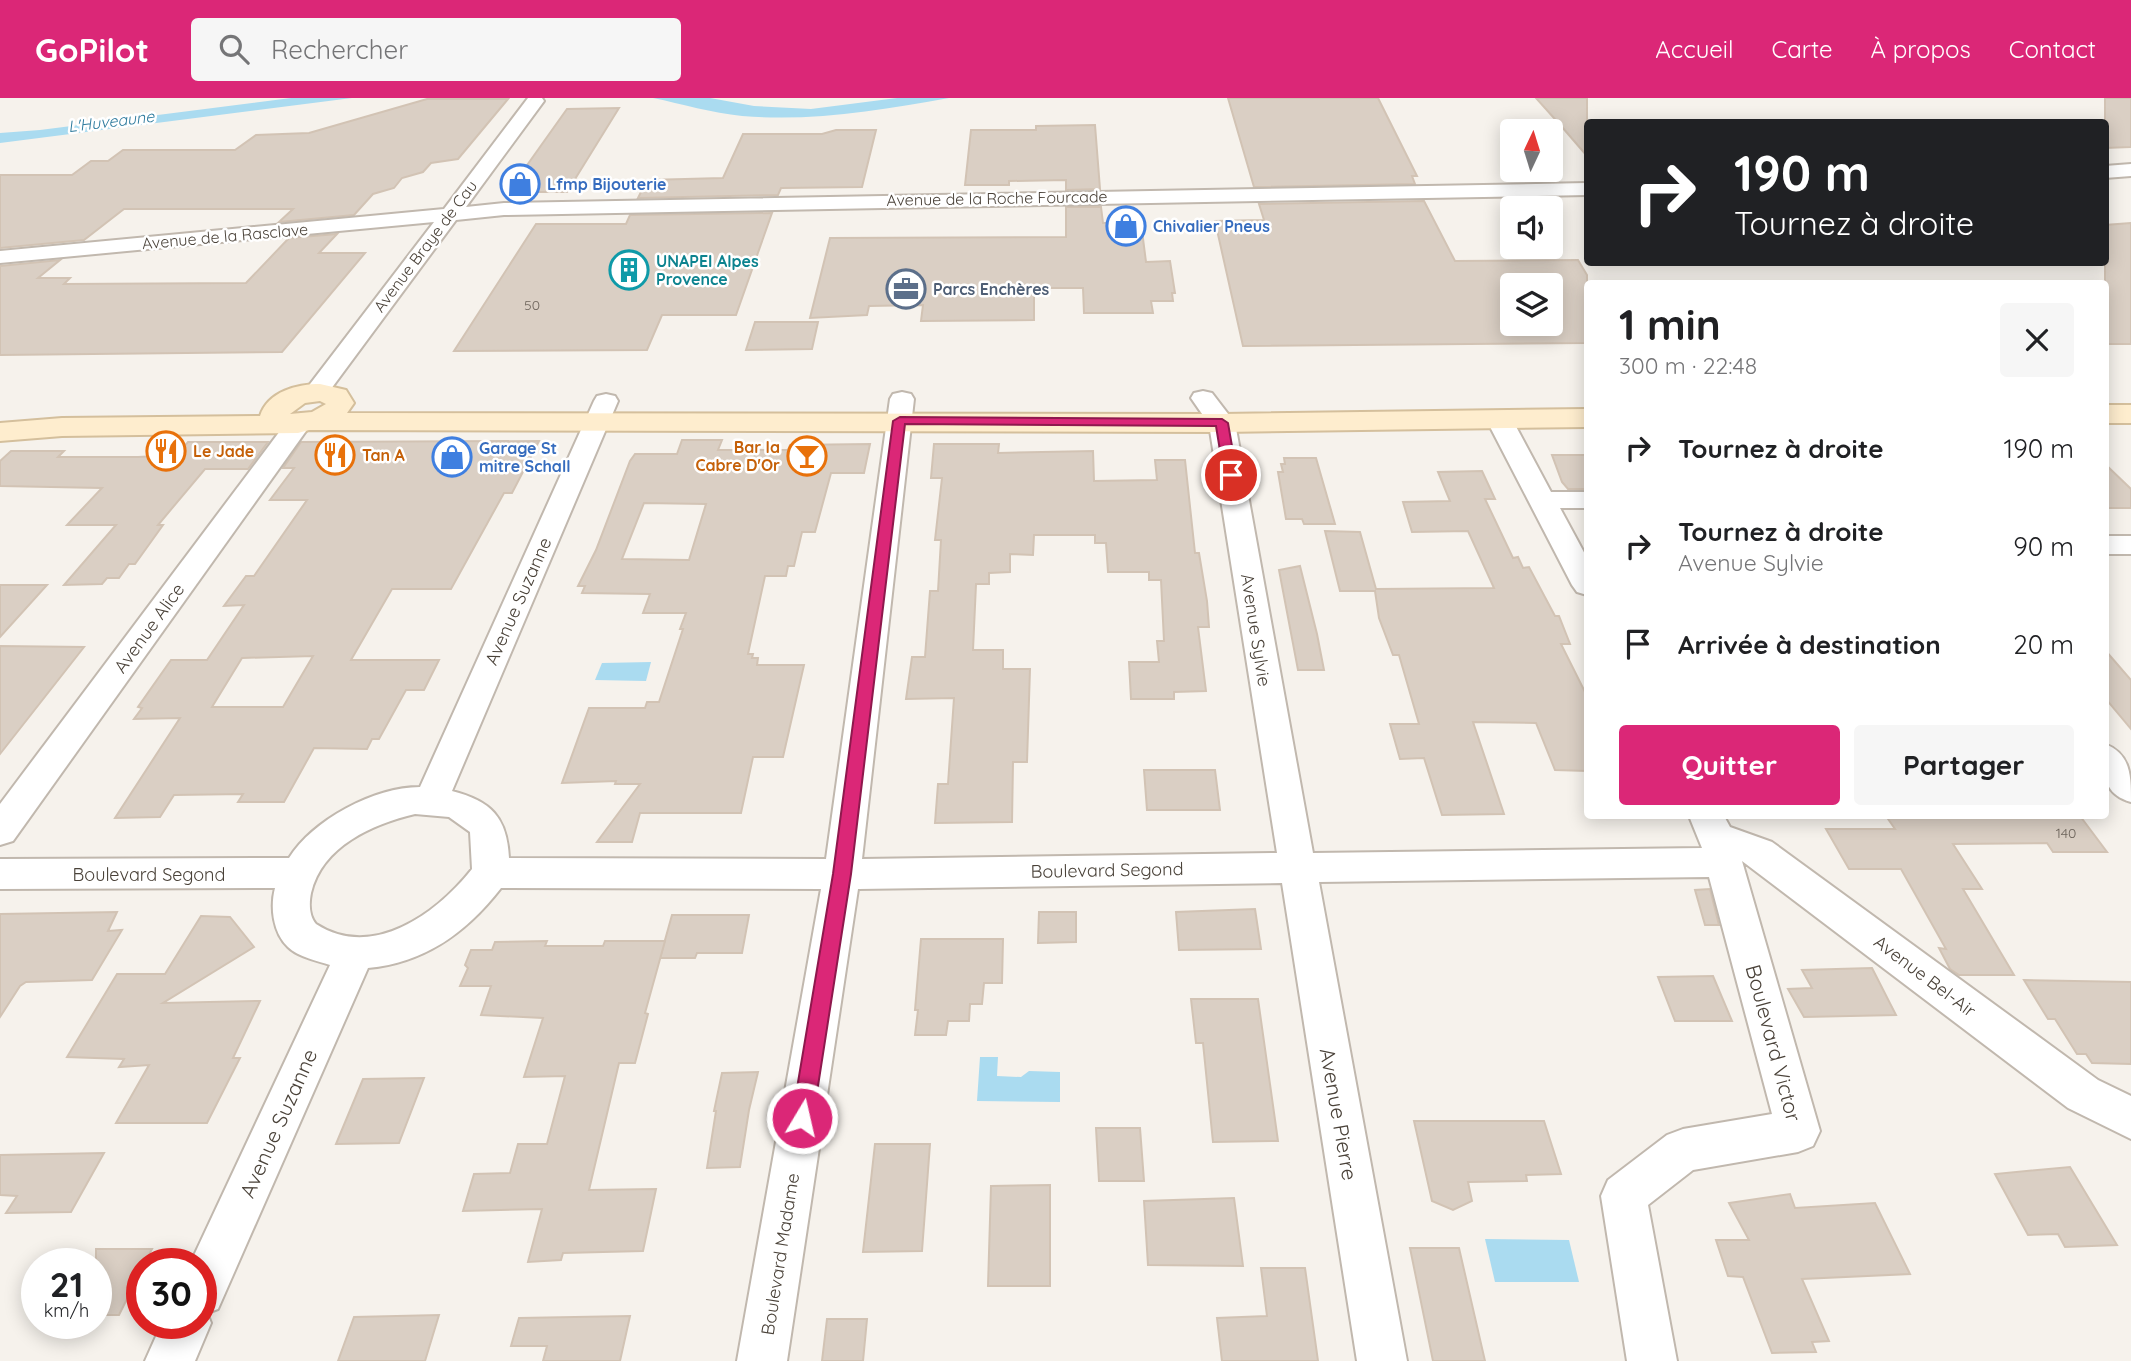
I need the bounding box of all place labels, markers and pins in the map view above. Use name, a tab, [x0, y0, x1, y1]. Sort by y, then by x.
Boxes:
shop icon: Lfmp Bijouterie	[499, 163, 541, 205]
place label: Lfmp Bijouterie	[547, 174, 666, 194]
shop icon: Chivalier Pneus	[1105, 205, 1147, 247]
place label: Chivalier Pneus	[1153, 216, 1270, 236]
building icon: UNAPEI Alpes Provence	[608, 249, 650, 291]
place label: UNAPEI Alpes Provence	[656, 251, 759, 289]
office icon: Parcs Enchères	[885, 268, 927, 310]
place label: Parcs Enchères	[933, 279, 1050, 299]
restaurant icon: Le Jade	[145, 430, 187, 472]
restaurant icon: Tan A	[314, 434, 356, 476]
bar icon: Bar la Cabre D'Or	[786, 435, 828, 477]
shop icon: Garage St mitre Schall	[431, 436, 473, 478]
place label: Bar la Cabre D'Or	[695, 437, 780, 475]
place label: Garage St mitre Schall	[479, 438, 571, 476]
place label: Le Jade	[193, 441, 254, 461]
place label: Tan A	[362, 445, 405, 465]
pin	[1201, 445, 1261, 505]

